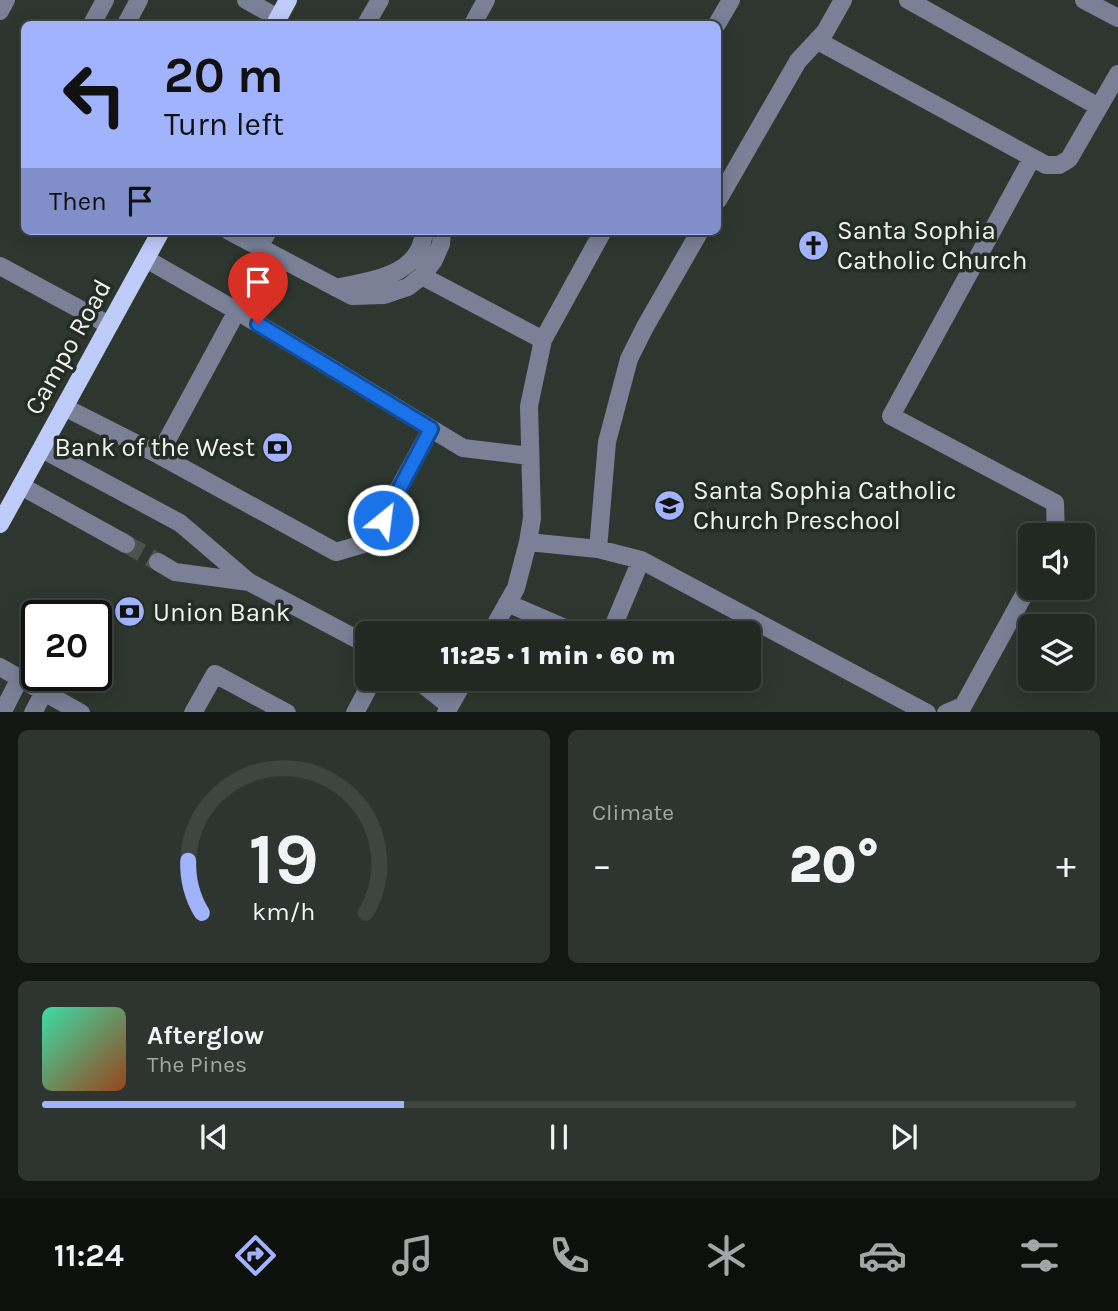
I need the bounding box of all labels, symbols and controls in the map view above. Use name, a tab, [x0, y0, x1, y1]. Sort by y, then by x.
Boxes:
text: 20 m	[164, 47, 284, 104]
icon: left	[49, 49, 140, 140]
text: Turn left	[164, 106, 284, 143]
icon: arrive	[121, 182, 159, 220]
text: Then	[49, 186, 107, 217]
place label: Santa Sophia Catholic Church	[837, 215, 1027, 276]
church icon: Santa Sophia Catholic Church	[797, 228, 831, 262]
pin	[228, 252, 288, 324]
icon: arrive	[239, 263, 277, 301]
street label: Campo Road	[18, 274, 118, 420]
bank icon: Bank of the West	[261, 430, 295, 464]
place label: Bank of the West	[55, 432, 255, 463]
place label: Santa Sophia Catholic Church Preschool	[693, 475, 956, 536]
position arrow	[346, 483, 420, 557]
school or university icon: Santa Sophia Catholic Church Preschool	[653, 488, 687, 522]
map controls	[1018, 523, 1095, 691]
button: sound	[1018, 523, 1095, 600]
bank icon: Union Bank	[113, 595, 147, 629]
place label: Union Bank	[153, 597, 290, 628]
speed limit sign: 20	[21, 600, 112, 691]
button: layers	[1018, 614, 1095, 691]
text: 11:25 · 1 min · 60 m	[440, 640, 676, 671]
text: Climate	[592, 799, 674, 826]
text: 19	[249, 816, 319, 901]
text: 20°	[789, 834, 879, 895]
text: −	[592, 843, 612, 888]
text: +	[1056, 843, 1076, 888]
text: km/h	[252, 896, 316, 925]
text: Afterglow	[147, 1020, 264, 1051]
text: The Pines	[147, 1051, 247, 1078]
icon: previous	[195, 1118, 233, 1156]
icon: pause	[540, 1118, 578, 1156]
icon: next	[885, 1118, 923, 1156]
icon: directions	[231, 1231, 280, 1280]
icon: music	[388, 1231, 437, 1280]
icon: phone	[545, 1231, 594, 1280]
icon: climate	[702, 1231, 751, 1280]
icon: car	[858, 1231, 907, 1280]
icon: filters	[1015, 1231, 1064, 1280]
text: 11:24	[54, 1237, 124, 1274]

